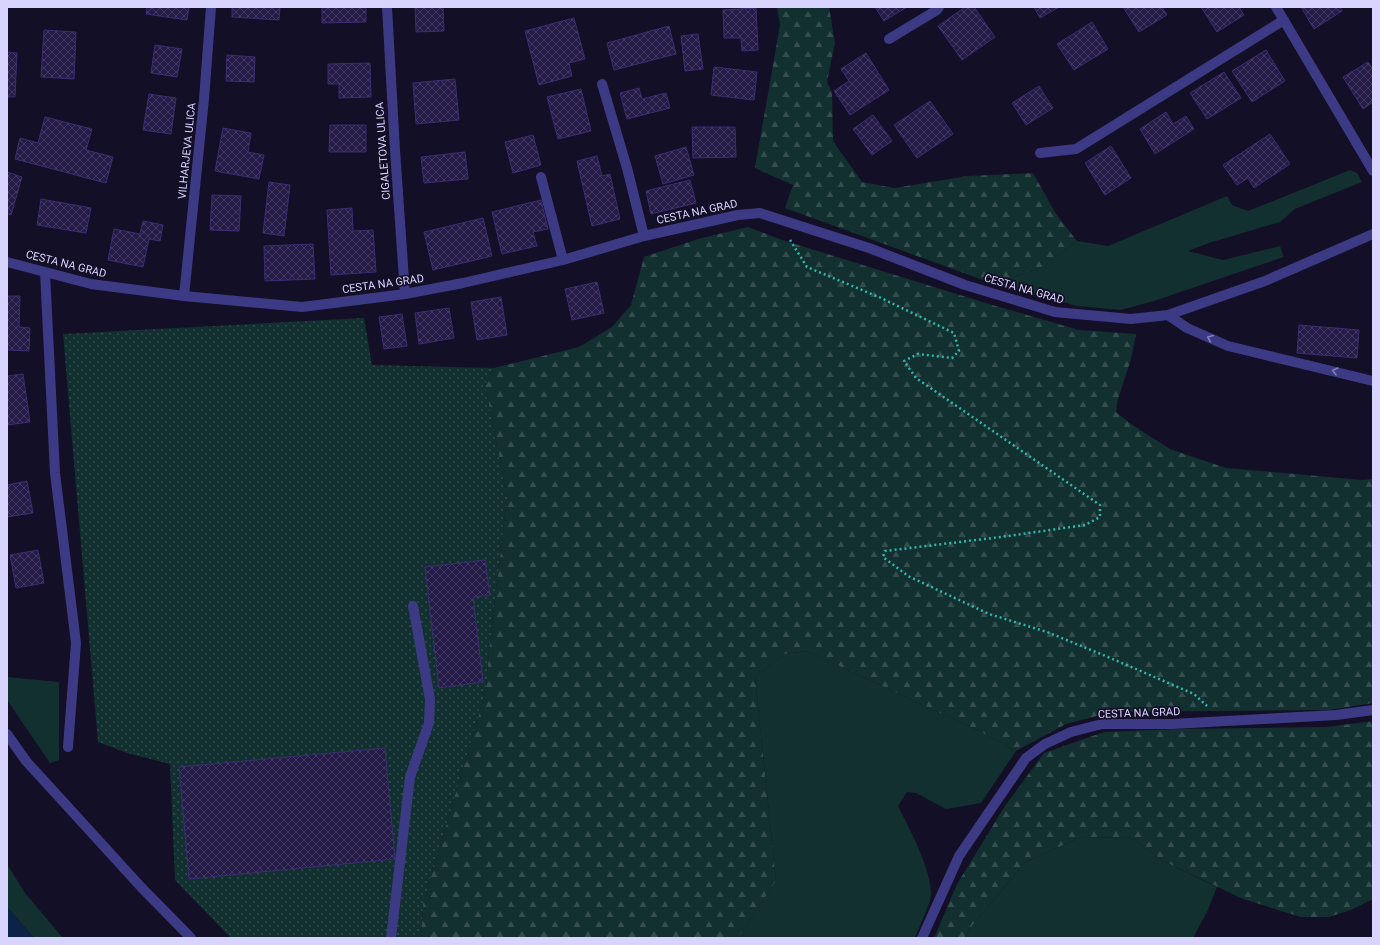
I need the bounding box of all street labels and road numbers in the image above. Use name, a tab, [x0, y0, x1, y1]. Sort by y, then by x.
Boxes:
street label: VILHARJEVA ULICA	[175, 101, 199, 200]
street label: CIGALETOVA ULICA	[373, 101, 393, 200]
street label: CESTA NA GRAD	[655, 197, 739, 227]
street label: CESTA NA GRAD	[24, 248, 108, 280]
street label: CESTA NA GRAD	[983, 271, 1065, 307]
street label: CESTA NA GRAD	[341, 272, 425, 296]
street label: CESTA NA GRAD	[1098, 705, 1180, 721]

